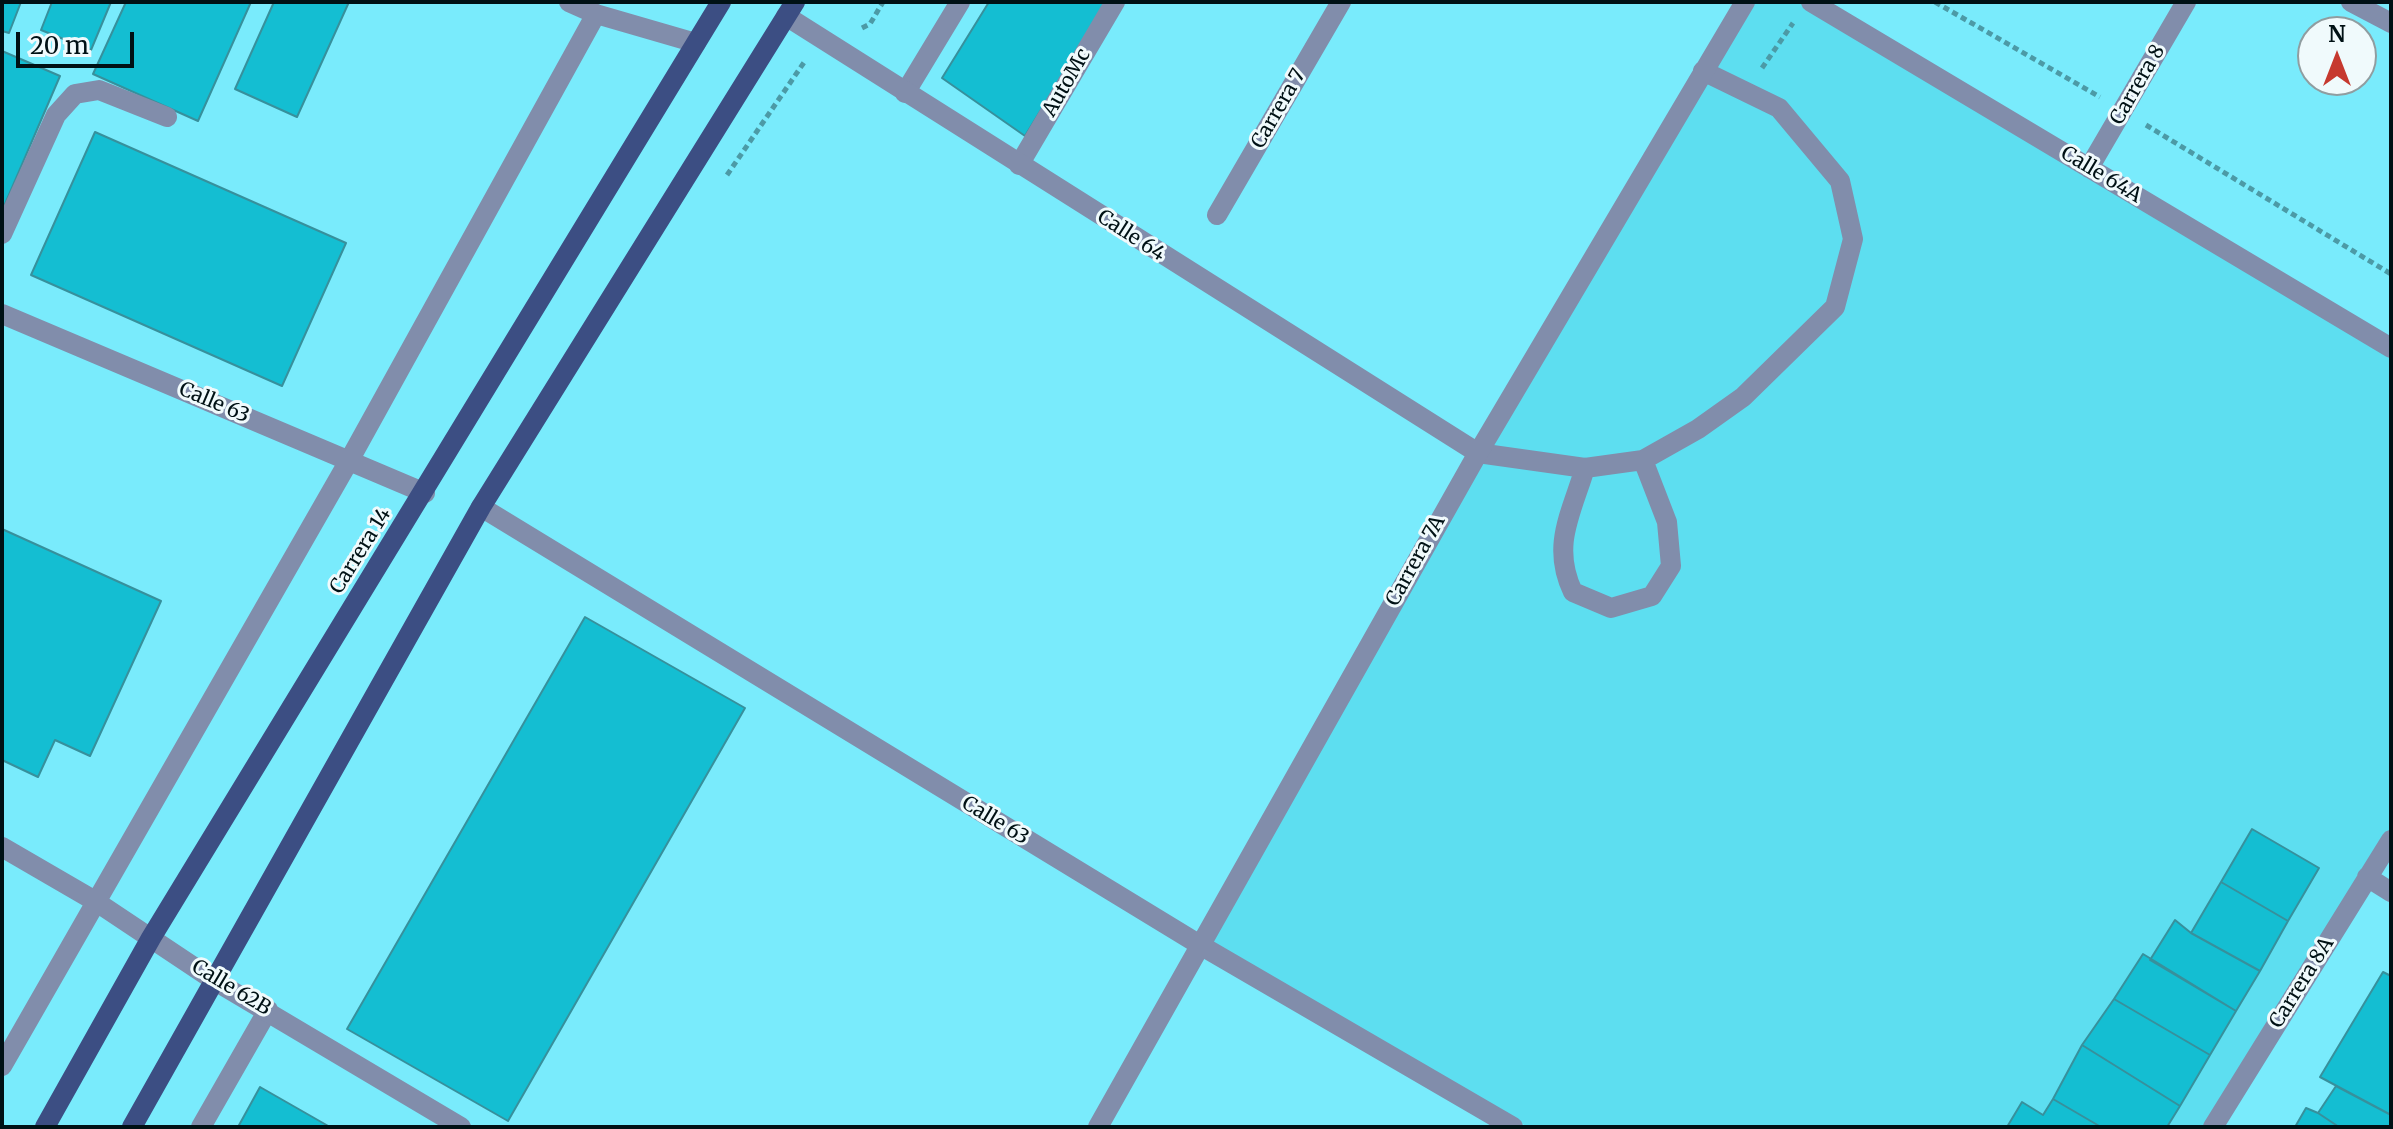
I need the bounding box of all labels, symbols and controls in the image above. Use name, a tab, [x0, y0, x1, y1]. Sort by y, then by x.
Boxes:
scale bar	[20, 16, 138, 66]
north arrow	[2297, 16, 2377, 96]
text: N	[2328, 20, 2346, 48]
text: 20 m	[30, 30, 89, 61]
street label: Carrera 8	[2106, 41, 2170, 129]
street label: AutoMc	[1038, 45, 1096, 121]
street label: Carrera 7	[1247, 65, 1311, 153]
street label: Calle 64A	[2056, 142, 2146, 208]
street label: Calle 64	[1093, 205, 1169, 267]
street label: Calle 63	[175, 378, 253, 428]
street label: Carrera 14	[325, 504, 397, 598]
street label: Carrera 7A	[1381, 512, 1451, 610]
street label: Calle 63	[957, 792, 1033, 850]
street label: Carrera 8A	[2265, 933, 2339, 1033]
street label: Calle 62B	[187, 955, 275, 1021]

